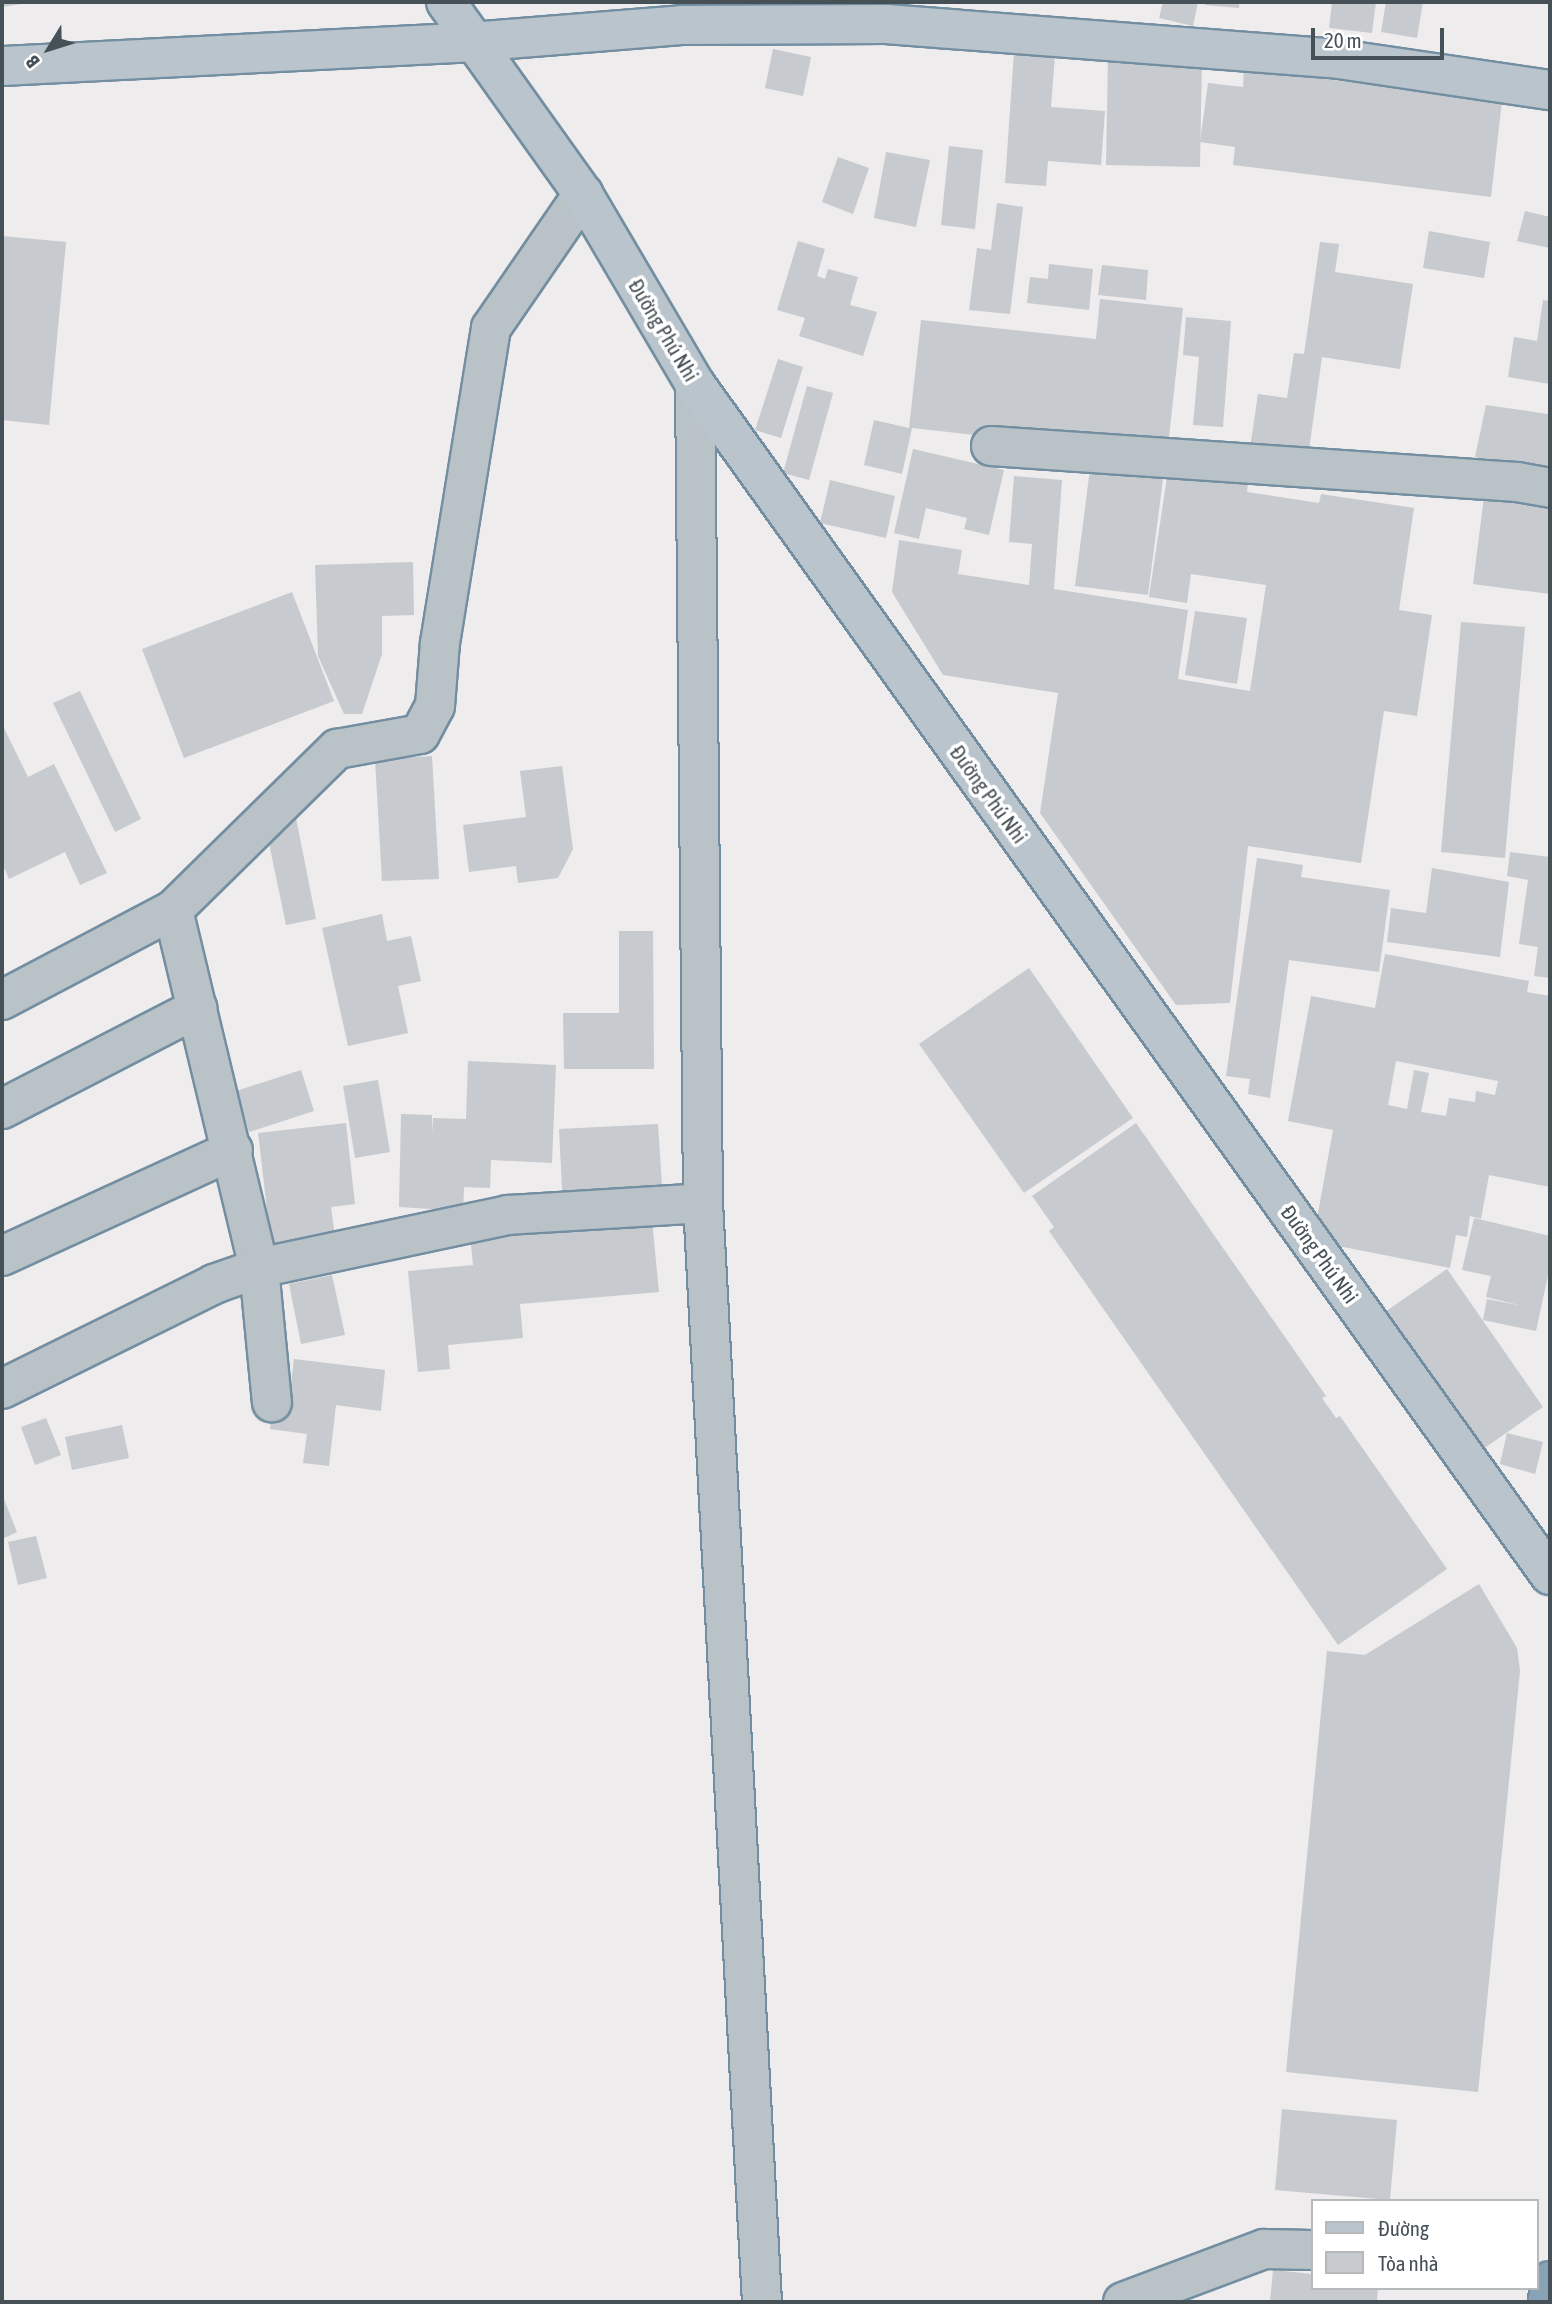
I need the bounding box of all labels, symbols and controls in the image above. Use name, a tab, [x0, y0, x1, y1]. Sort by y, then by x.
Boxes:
north arrow	[14, 14, 84, 84]
scale bar	[1314, 14, 1447, 58]
text: 20 m	[1324, 28, 1362, 52]
text: B	[21, 52, 44, 72]
street label: Đường Phú Nhi	[624, 274, 704, 386]
street label: Đường Phú Nhi	[945, 740, 1033, 848]
street label: Đường Phú Nhi	[1276, 1200, 1364, 1308]
legend	[1310, 2199, 1538, 2290]
text: Đường	[1378, 2216, 1429, 2240]
text: Tòa nhà	[1378, 2251, 1439, 2275]

